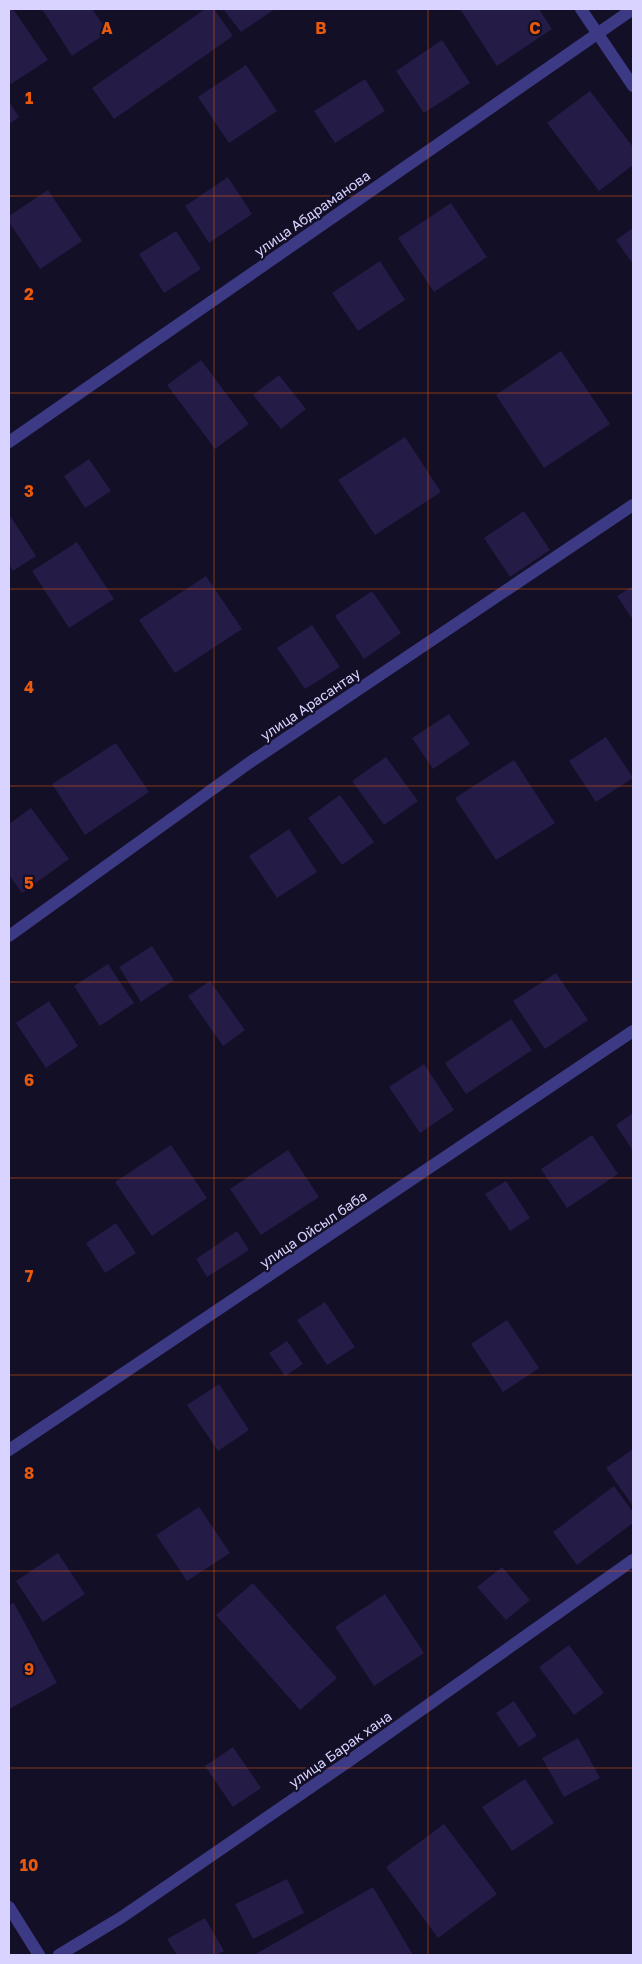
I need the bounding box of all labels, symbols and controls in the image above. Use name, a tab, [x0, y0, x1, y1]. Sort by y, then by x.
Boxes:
text: A	[101, 18, 113, 38]
text: B	[315, 18, 327, 38]
text: C	[529, 18, 541, 38]
text: 1	[25, 88, 33, 108]
street label: улица Абдраманова	[251, 167, 373, 259]
text: 2	[24, 284, 34, 304]
text: 3	[24, 481, 34, 501]
street label: улица Арасантау	[257, 664, 363, 744]
text: 4	[24, 677, 34, 697]
text: 5	[24, 873, 34, 893]
text: 6	[24, 1070, 34, 1090]
street label: улица Ойсыл баба	[256, 1187, 370, 1271]
text: 7	[25, 1266, 34, 1286]
text: 8	[24, 1463, 34, 1483]
text: 9	[24, 1659, 34, 1679]
street label: улица Барак хана	[285, 1707, 395, 1791]
text: 10	[20, 1855, 38, 1875]

